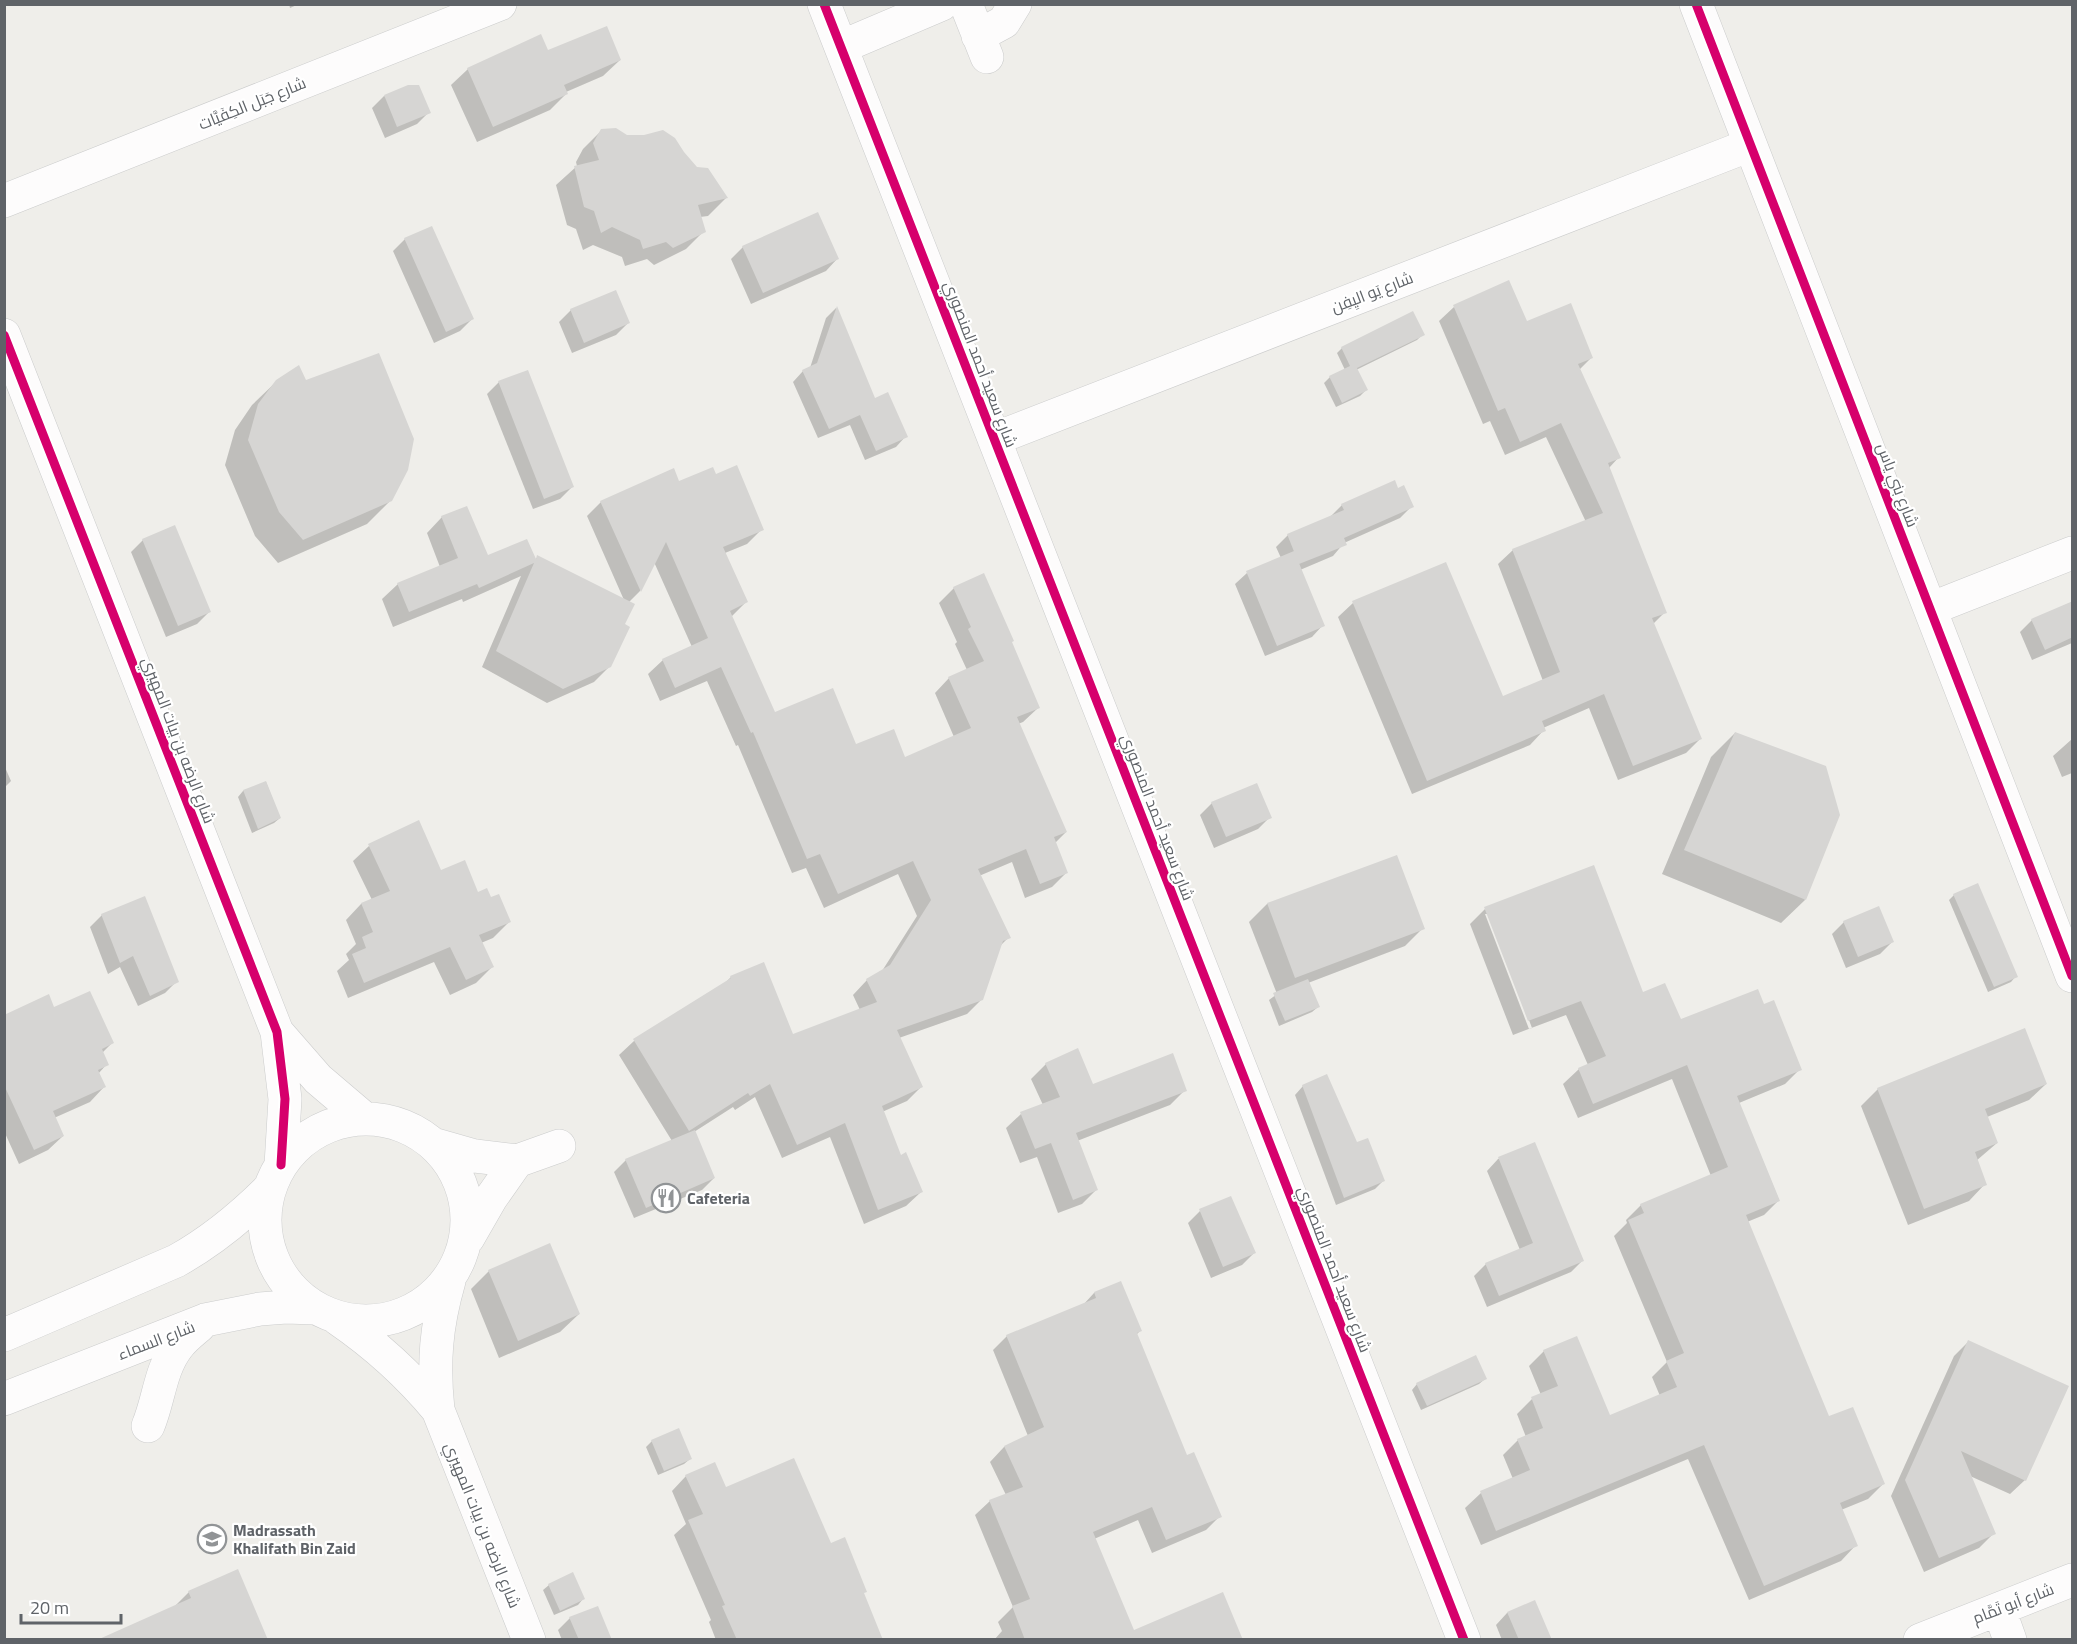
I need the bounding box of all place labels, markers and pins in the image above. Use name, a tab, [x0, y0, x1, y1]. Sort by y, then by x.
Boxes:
restaurant icon: Cafeteria	[650, 1182, 682, 1214]
place label: Cafeteria	[687, 1186, 750, 1210]
place label: Madrassath Khalifath Bin Zaid	[233, 1518, 356, 1560]
school or university icon: Madrassath Khalifath Bin Zaid	[196, 1523, 228, 1555]

